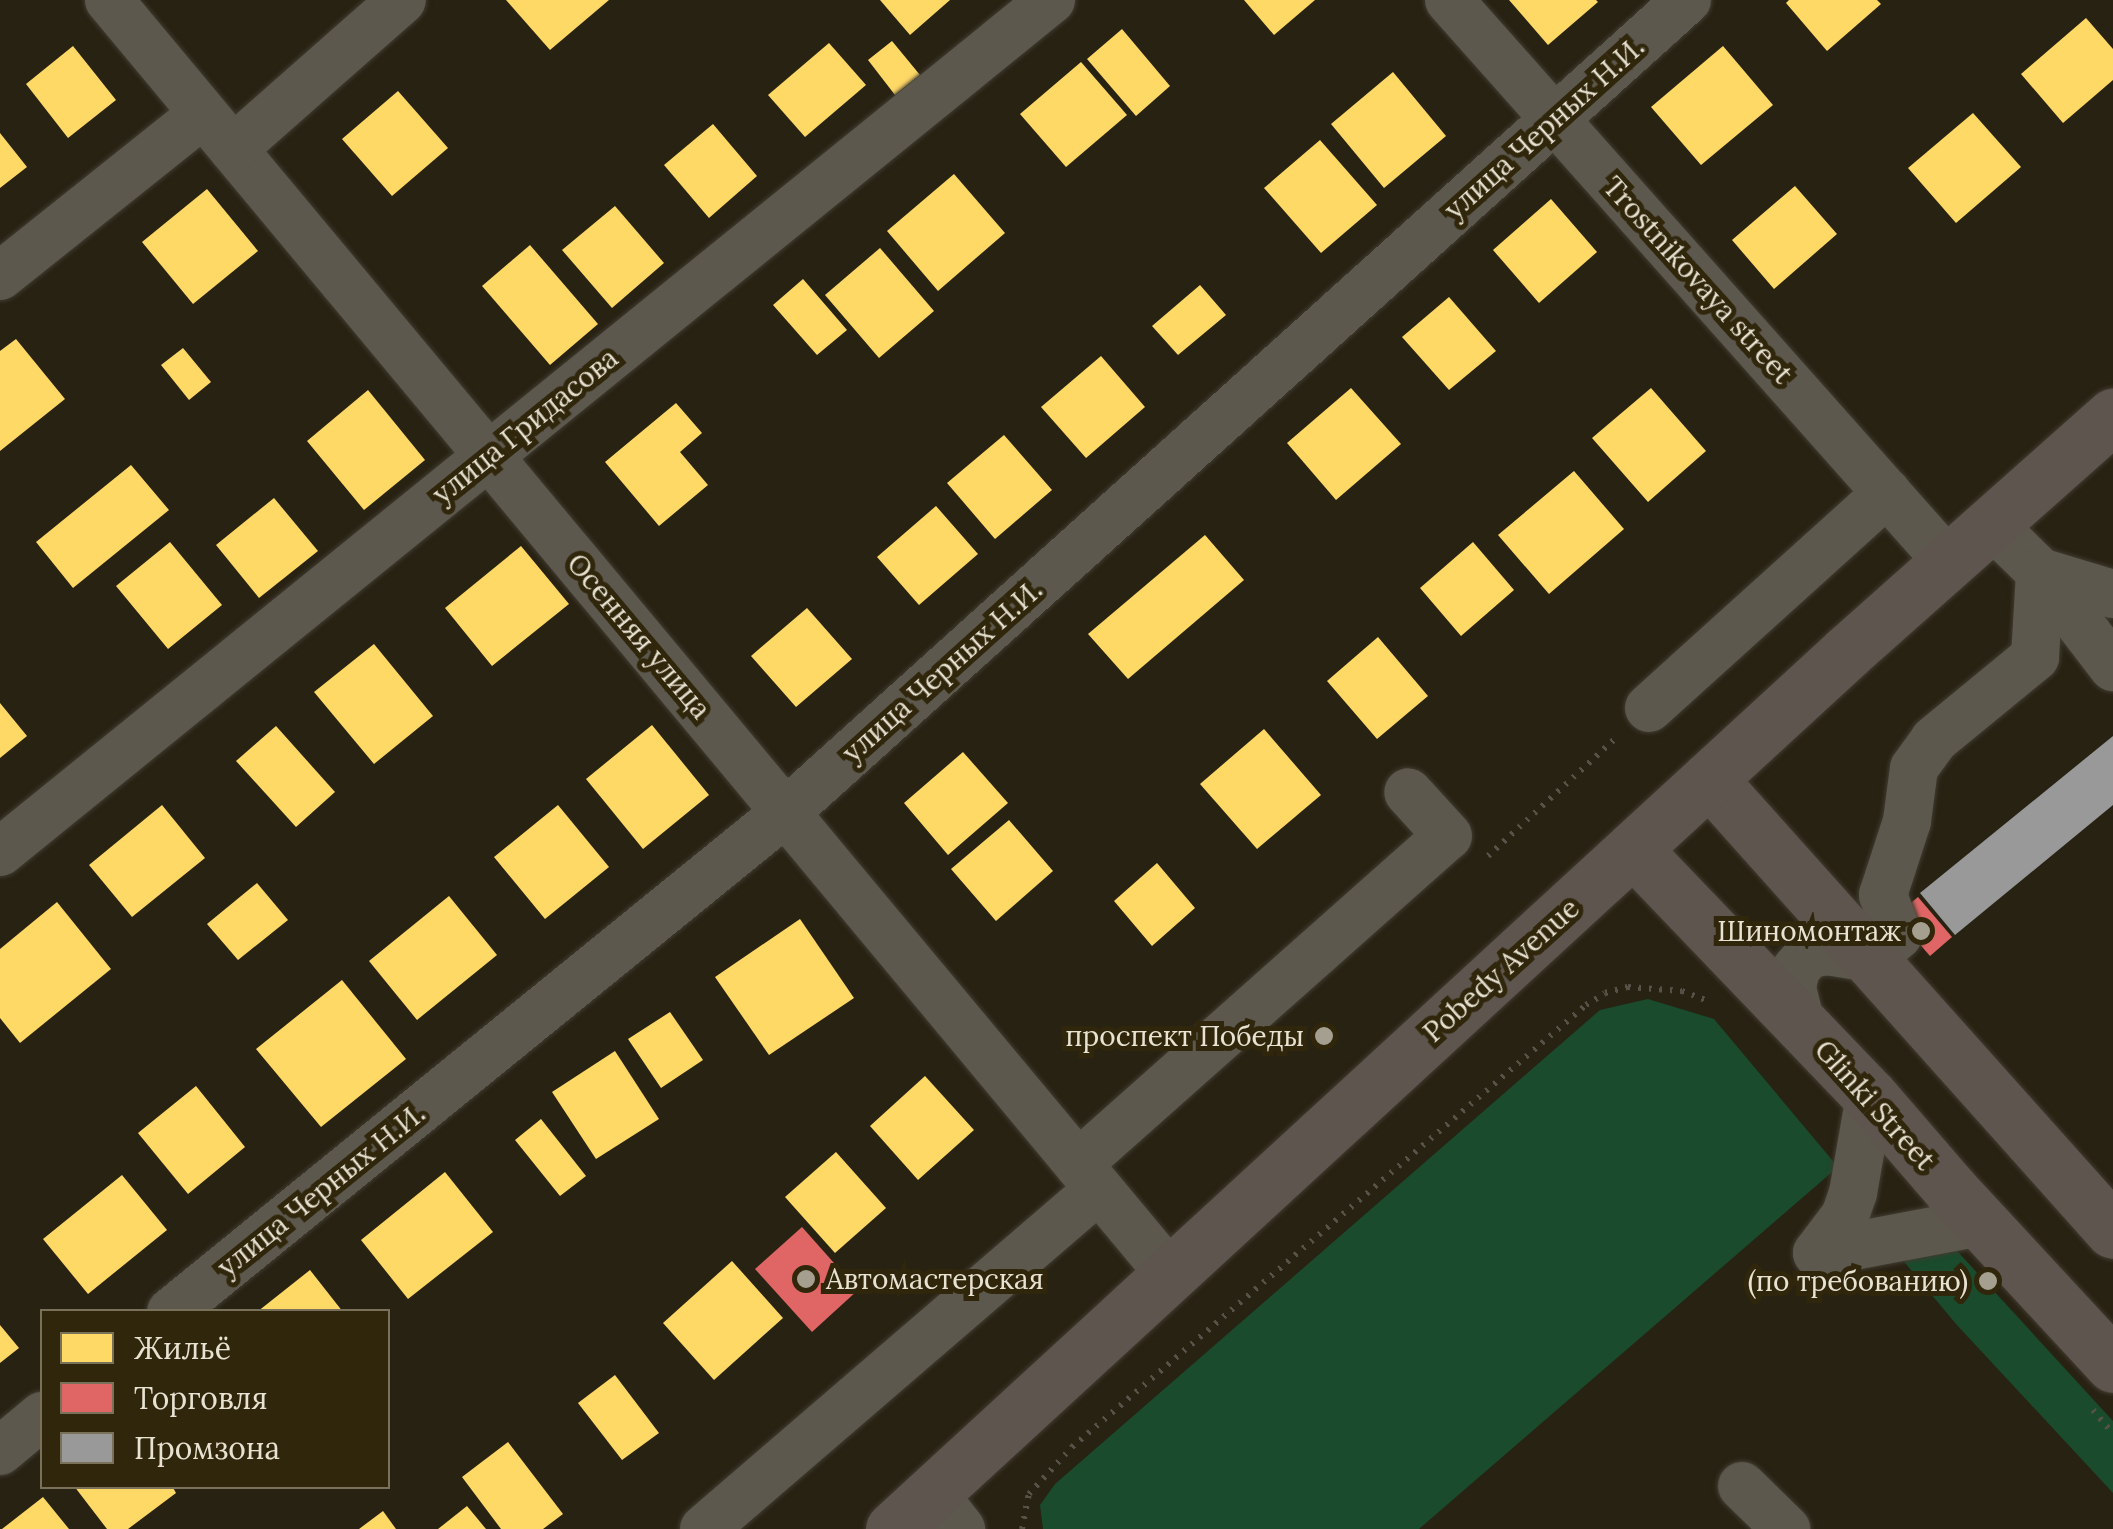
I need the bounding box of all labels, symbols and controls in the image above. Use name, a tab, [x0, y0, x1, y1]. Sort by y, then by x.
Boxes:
street label: улица Черных Н.И.	[1437, 30, 1651, 226]
street label: Trostnikovaya street	[1596, 170, 1800, 390]
street label: улица Гридасова	[426, 341, 624, 511]
street label: Осенняя улица	[560, 547, 718, 725]
street label: улица Черных Н.И.	[835, 573, 1049, 769]
street label: Pobedy Avenue	[1416, 891, 1586, 1049]
place label: Шиномонтаж	[1717, 914, 1901, 948]
marker: Шиномонтаж	[1910, 920, 1932, 942]
place label: проспект Победы	[1065, 1019, 1304, 1053]
marker: проспект Победы	[1313, 1025, 1335, 1047]
street label: Glinki Street	[1808, 1033, 1942, 1177]
street label: улица Черных Н.И.	[211, 1096, 431, 1284]
place label: Автомастерская	[826, 1262, 1044, 1296]
place label: (по требованию)	[1748, 1264, 1968, 1298]
marker: Автомастерская	[795, 1268, 817, 1290]
marker: (по требованию)	[1977, 1270, 1999, 1292]
legend	[40, 1309, 390, 1489]
text: Жильё	[134, 1329, 231, 1367]
text: Торговля	[134, 1379, 268, 1417]
text: Промзона	[134, 1429, 280, 1467]

